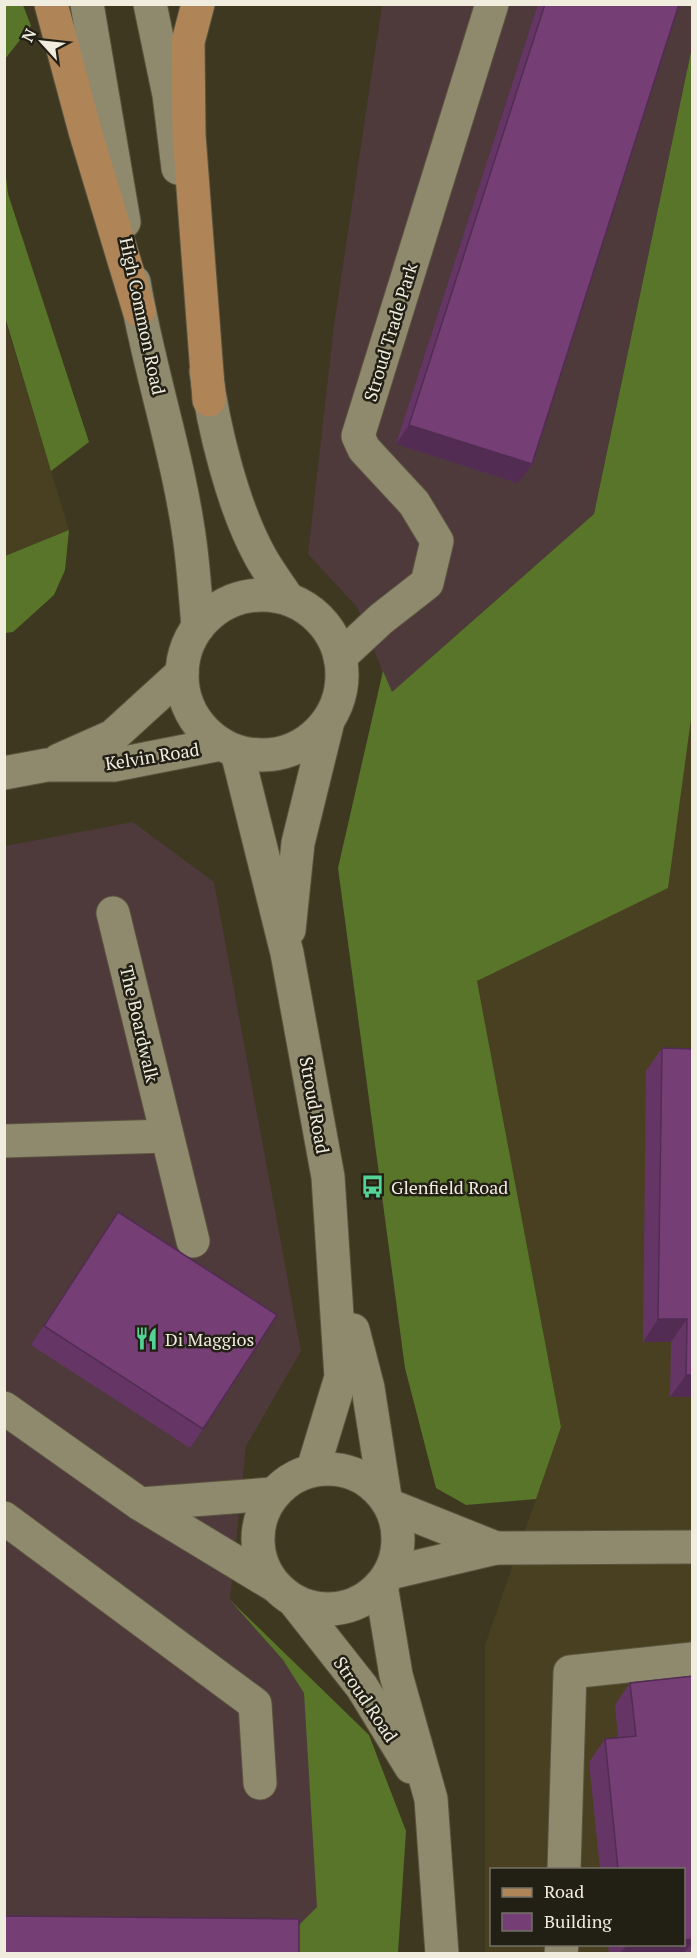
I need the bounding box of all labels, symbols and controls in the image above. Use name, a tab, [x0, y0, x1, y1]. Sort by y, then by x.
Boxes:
north arrow	[12, 12, 72, 72]
text: N	[16, 25, 41, 46]
street label: High Common Road	[115, 235, 171, 397]
street label: Stroud Trade Park	[357, 259, 423, 404]
street label: Kelvin Road	[103, 737, 201, 775]
street label: The Boardwalk	[115, 963, 165, 1085]
street label: Stroud Road	[295, 1055, 335, 1155]
bus stop icon: Glenfield Road	[360, 1174, 386, 1200]
place label: Glenfield Road	[391, 1175, 508, 1199]
restaurant icon: Di Maggios	[134, 1326, 160, 1352]
place label: Di Maggios	[165, 1327, 254, 1351]
street label: Stroud Road	[329, 1652, 403, 1746]
legend	[490, 1868, 685, 1946]
text: Road	[544, 1879, 584, 1903]
text: Building	[544, 1909, 612, 1933]

